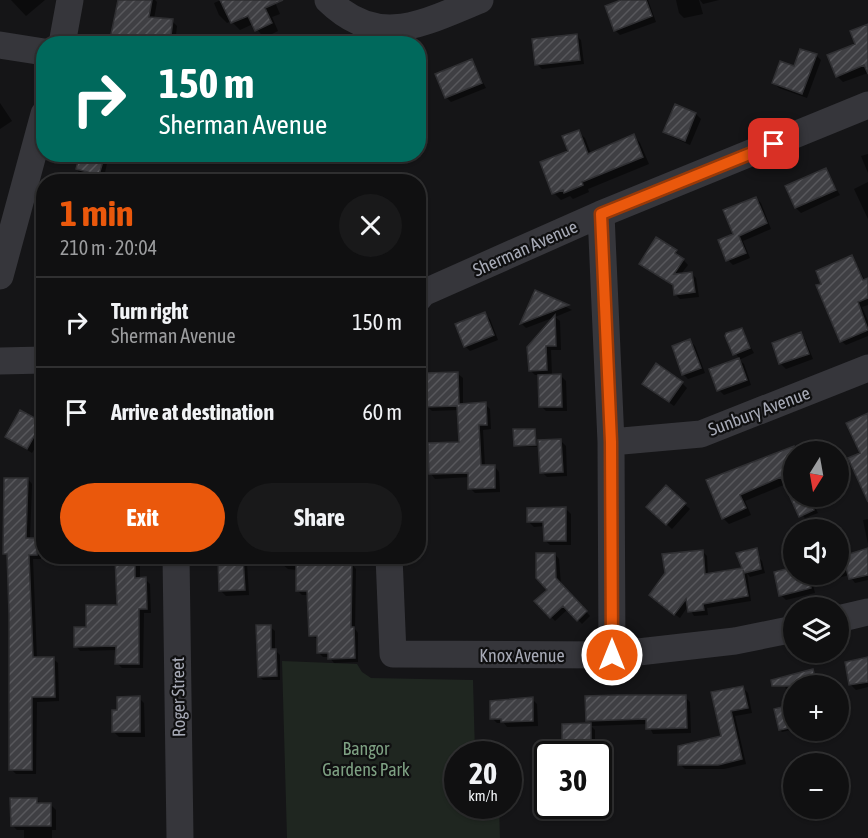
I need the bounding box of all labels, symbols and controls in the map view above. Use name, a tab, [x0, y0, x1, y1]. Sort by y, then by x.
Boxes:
text: 150 m	[159, 59, 254, 107]
icon: right	[60, 60, 138, 138]
text: Sherman Avenue	[159, 109, 327, 140]
pin	[748, 118, 799, 169]
icon: arrive	[757, 127, 790, 160]
text: 1 min	[60, 192, 134, 234]
button: close	[339, 194, 402, 257]
street label: Sherman Avenue	[470, 216, 580, 280]
text: 210 m · 20:04	[60, 236, 157, 259]
text: Turn right	[111, 298, 188, 324]
icon: right	[60, 306, 93, 339]
text: 150 m	[352, 309, 402, 335]
text: Sherman Avenue	[111, 324, 236, 347]
street label: Sunbury Avenue	[705, 382, 813, 440]
icon: arrive	[60, 396, 93, 429]
text: Arrive at destination	[111, 399, 274, 425]
text: 60 m	[362, 399, 402, 425]
north arrow	[783, 441, 849, 507]
map controls	[783, 441, 849, 819]
button: Exit	[60, 483, 225, 552]
button: Share	[237, 483, 402, 552]
button: sound	[783, 519, 849, 585]
button: layers	[783, 597, 849, 663]
position arrow	[580, 623, 644, 687]
street label: Knox Avenue	[479, 645, 565, 666]
street label: Roger Street	[167, 657, 189, 737]
button: +	[783, 675, 849, 741]
park label: Bangor Gardens Park	[322, 738, 410, 780]
speed limit sign: 30	[534, 741, 612, 819]
button: −	[783, 753, 849, 819]
text: 20	[469, 756, 497, 790]
text: km/h	[468, 787, 498, 804]

